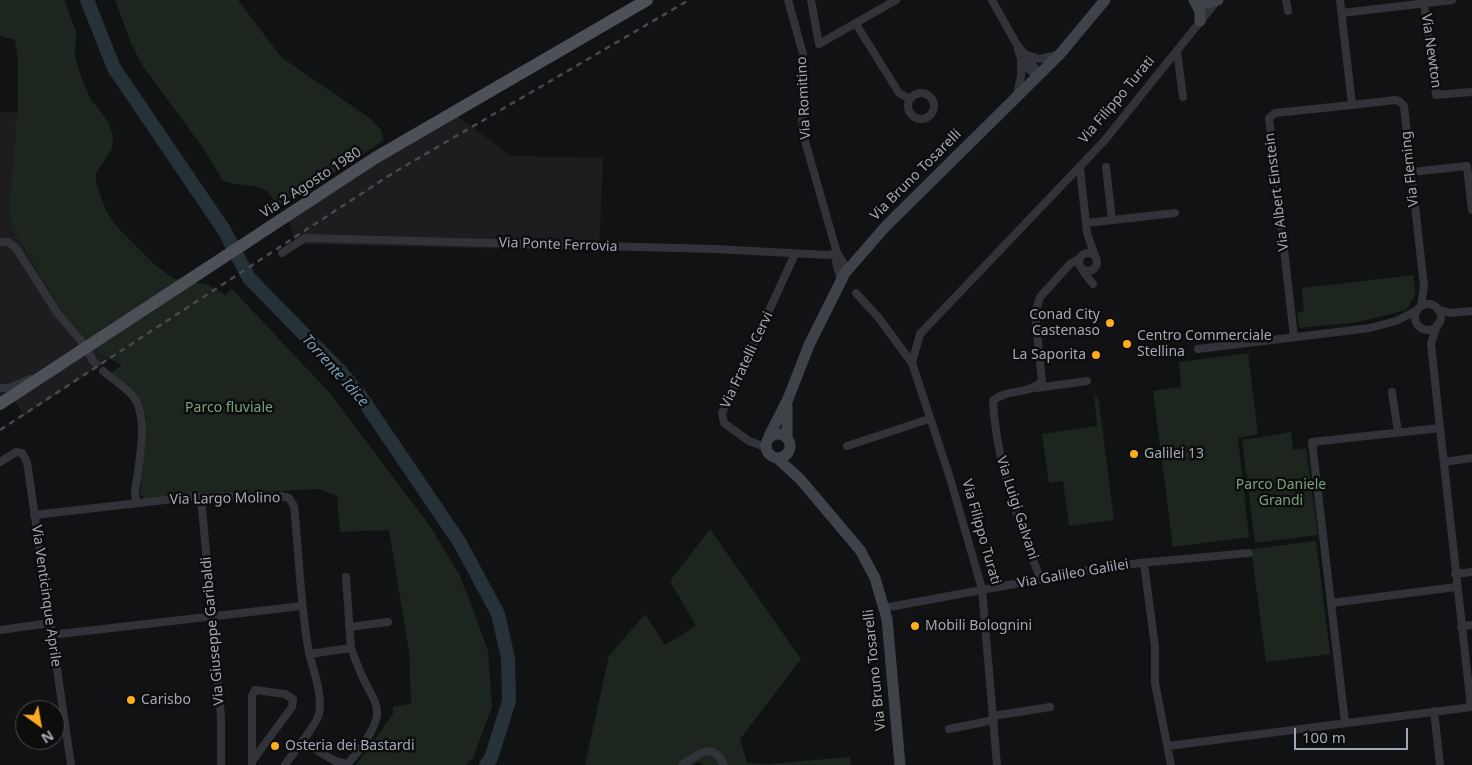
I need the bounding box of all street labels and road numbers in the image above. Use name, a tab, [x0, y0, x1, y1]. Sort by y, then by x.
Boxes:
street label: Via Newton	[1417, 13, 1445, 89]
street label: Via Filippo Turati	[1076, 53, 1158, 147]
street label: Via Romitino	[793, 56, 815, 140]
street label: Via Bruno Tosarelli	[867, 126, 965, 224]
street label: Via Fleming	[1398, 130, 1422, 208]
street label: Via Albert Einstein	[1261, 132, 1293, 252]
street label: Via 2 Agosto 1980	[257, 144, 365, 222]
street label: Via Ponte Ferrovia	[498, 235, 618, 255]
street label: Via Fratelli Cervi	[717, 309, 777, 411]
street label: Via Luigi Galvani	[992, 454, 1042, 562]
street label: Via Filippo Turati	[958, 477, 1004, 587]
street label: Via Largo Molino	[170, 490, 280, 508]
street label: Via Venticinque Aprile	[28, 524, 64, 668]
street label: Via Giuseppe Garibaldi	[198, 556, 228, 706]
street label: Via Galileo Galilei	[1016, 556, 1130, 592]
street label: Via Bruno Tosarelli	[860, 609, 890, 731]

